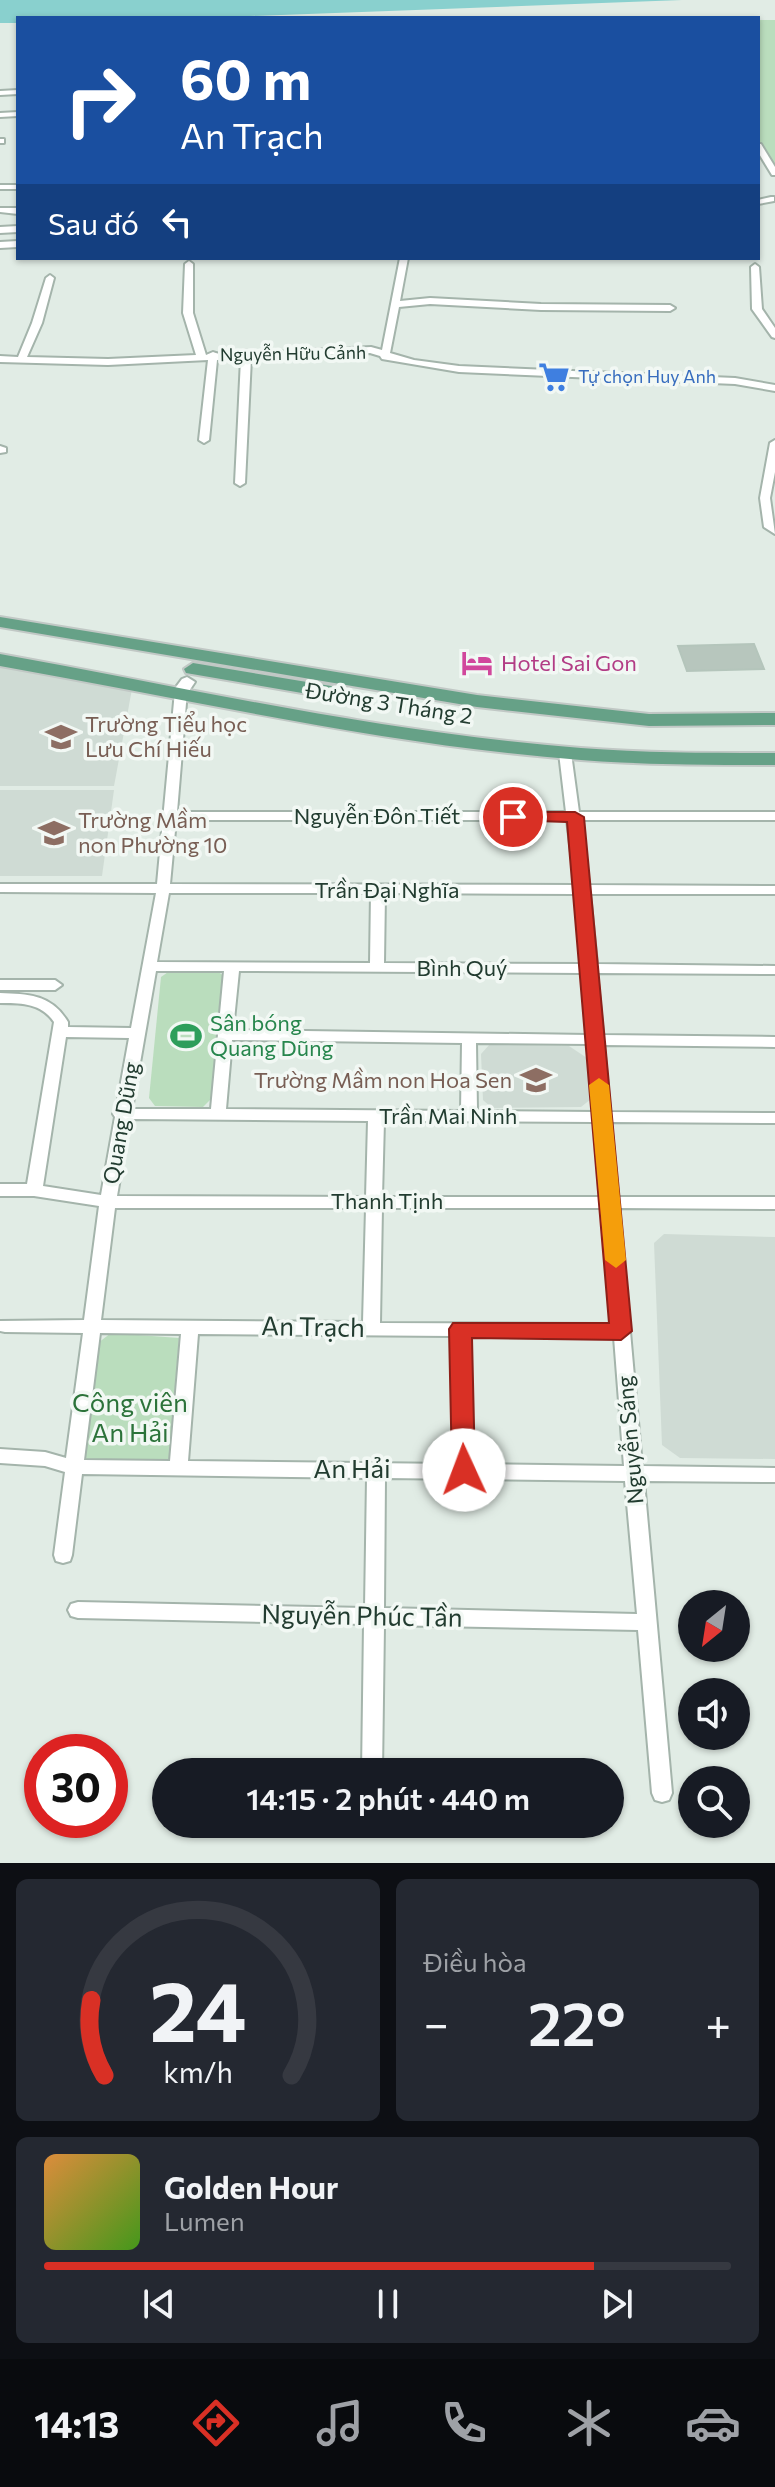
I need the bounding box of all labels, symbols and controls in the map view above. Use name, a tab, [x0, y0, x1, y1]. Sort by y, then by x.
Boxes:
text: 60 m	[180, 43, 311, 112]
icon: right	[48, 48, 152, 152]
text: An Trạch	[180, 112, 324, 156]
icon: left	[155, 200, 199, 244]
text: Sau đó	[48, 204, 139, 241]
street label: Nguyễn Hữu Cảnh	[220, 341, 366, 365]
supermarket icon: Tự chọn Huy Anh	[537, 360, 571, 394]
place label: Tự chọn Huy Anh	[578, 365, 716, 387]
hotel icon: Hotel Sai Gon	[460, 646, 494, 680]
place label: Hotel Sai Gon	[501, 649, 637, 676]
street label: Đường 3 Tháng 2	[303, 676, 474, 729]
place label: Trường Tiểu học Lưu Chí Hiếu	[85, 710, 247, 762]
school or university icon: Trường Tiểu học Lưu Chí Hiếu	[44, 720, 78, 754]
pin	[479, 783, 547, 851]
icon: arrive	[491, 795, 535, 839]
street label: Nguyễn Đôn Tiết	[294, 802, 460, 829]
place label: Trường Mầm non Phường 10	[78, 806, 227, 858]
school or university icon: Trường Mầm non Phường 10	[37, 816, 71, 850]
street label: Trần Đại Nghĩa	[315, 876, 459, 903]
street label: Bình Quý	[417, 954, 507, 981]
place label: Sân bóng Quang Dũng	[210, 1009, 334, 1061]
sports icon: Sân bóng Quang Dũng	[169, 1019, 203, 1053]
street label: Quang Dũng	[96, 1060, 145, 1186]
school or university icon: Trường Mầm non Hoa Sen	[519, 1063, 553, 1097]
place label: Trường Mầm non Hoa Sen	[254, 1066, 512, 1093]
street label: Trần Mai Ninh	[379, 1102, 517, 1129]
street label: Thanh Tịnh	[331, 1187, 443, 1214]
street label: An Trạch	[261, 1309, 365, 1342]
street label: Nguyễn Sáng	[610, 1375, 649, 1506]
park label: Công viên An Hải	[72, 1386, 188, 1447]
position arrow	[422, 1428, 506, 1512]
street label: An Hải	[313, 1452, 391, 1483]
north arrow	[678, 1590, 750, 1662]
map controls	[678, 1590, 750, 1838]
street label: Nguyễn Phúc Tần	[261, 1597, 463, 1632]
button: sound	[678, 1678, 750, 1750]
speed limit sign: 30	[24, 1734, 128, 1838]
button: search	[678, 1766, 750, 1838]
text: 14:15 · 2 phút · 440 m	[246, 1779, 530, 1816]
text: Điều hòa	[424, 1946, 527, 1977]
text: 24	[149, 1957, 246, 2059]
text: 22°	[528, 1985, 626, 2058]
text: −	[424, 1995, 449, 2049]
text: +	[705, 1995, 731, 2049]
text: km/h	[163, 2054, 233, 2089]
text: Golden Hour	[164, 2168, 338, 2205]
text: Lumen	[164, 2205, 245, 2236]
icon: previous	[137, 2282, 181, 2326]
icon: pause	[366, 2282, 410, 2326]
icon: next	[595, 2282, 639, 2326]
icon: directions	[188, 2395, 244, 2451]
icon: music	[312, 2395, 368, 2451]
icon: phone	[436, 2395, 492, 2451]
icon: climate	[561, 2395, 617, 2451]
icon: car	[685, 2395, 741, 2451]
text: 14:13	[34, 2401, 119, 2445]

